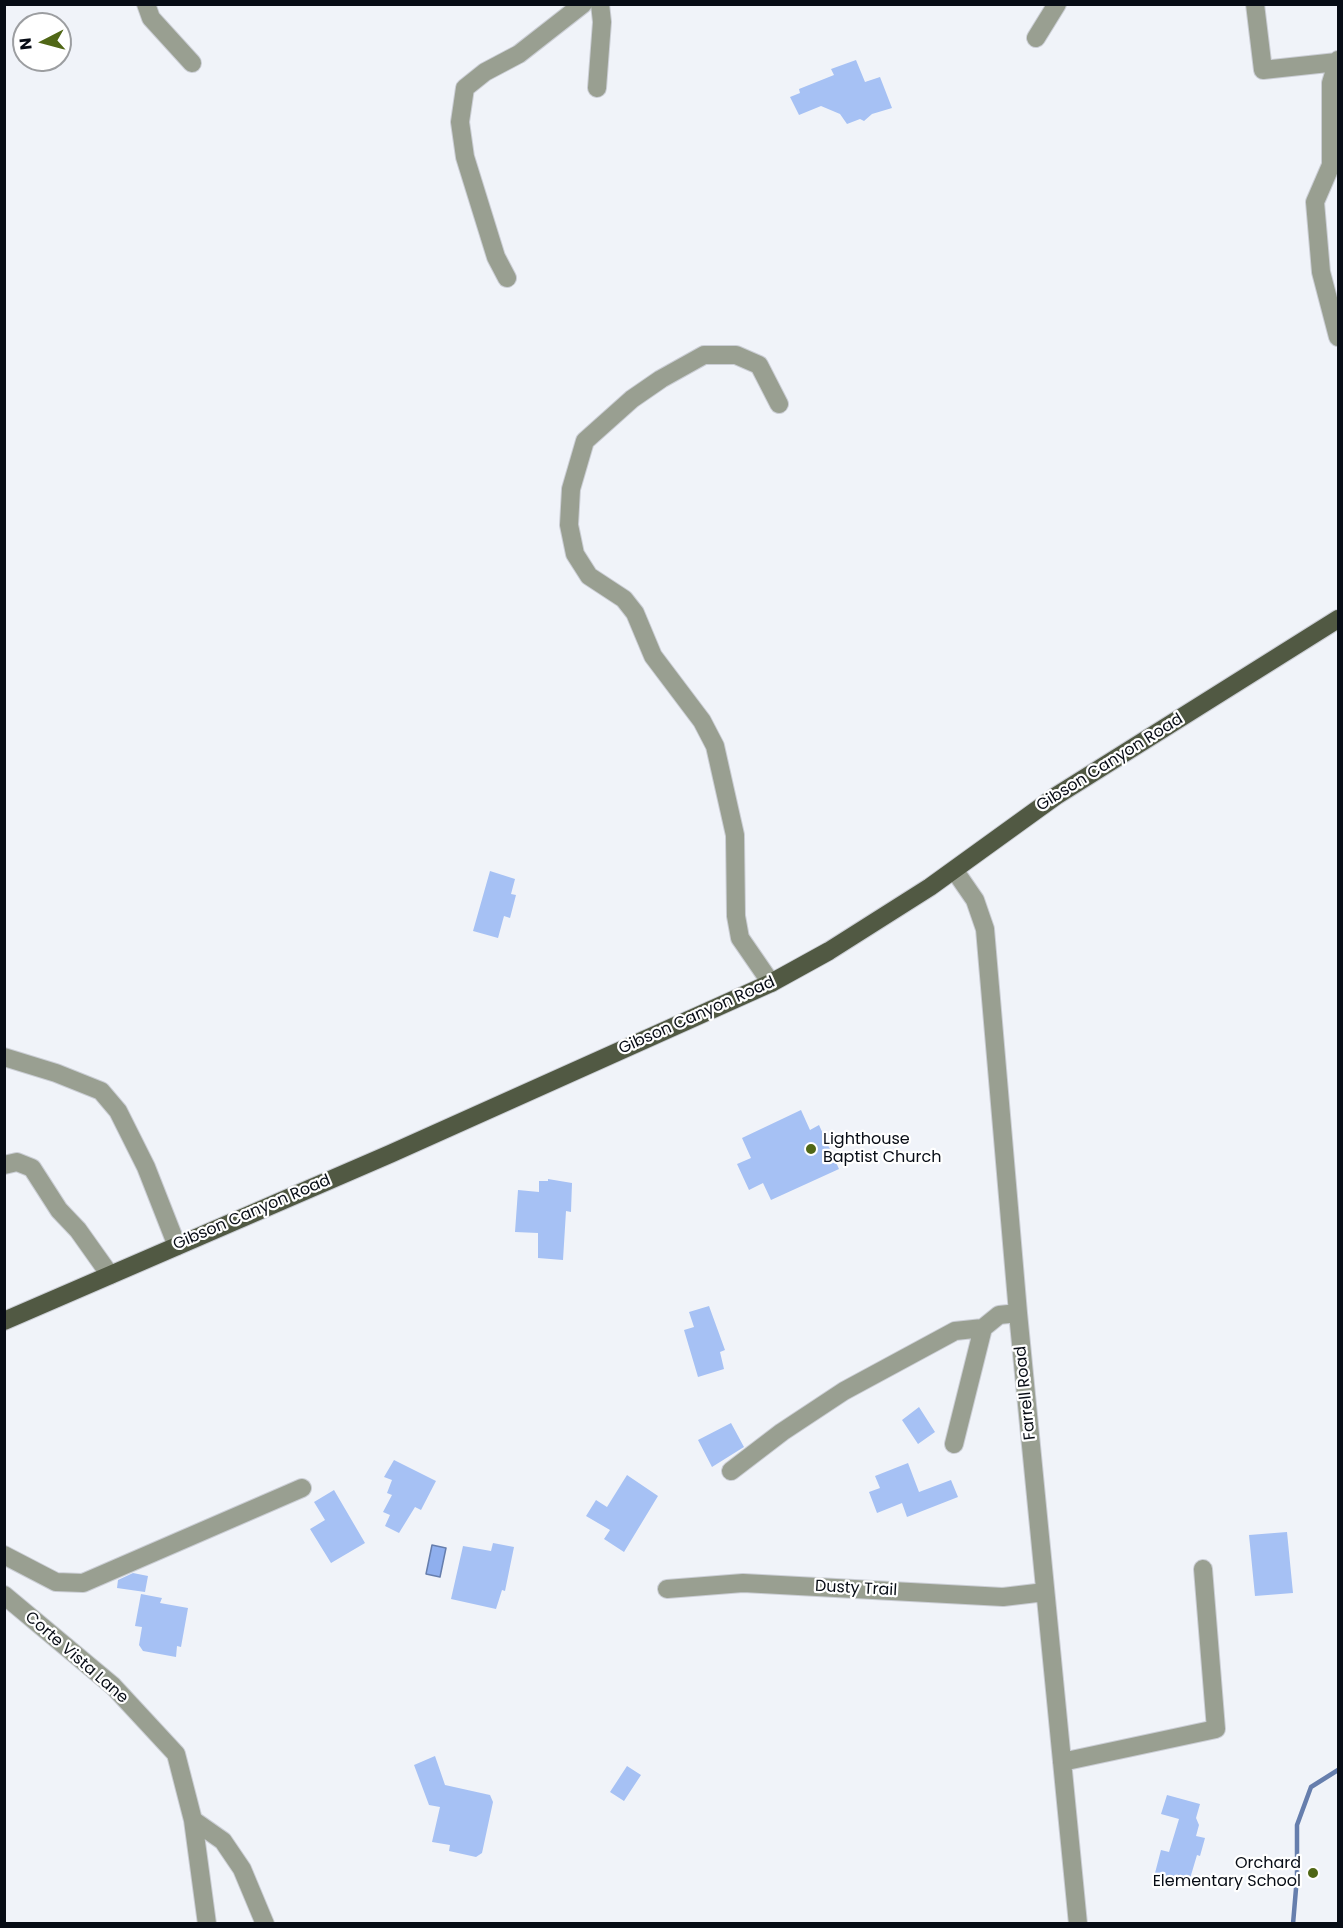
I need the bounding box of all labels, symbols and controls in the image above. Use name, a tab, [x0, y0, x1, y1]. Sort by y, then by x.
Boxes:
north arrow	[12, 12, 72, 72]
text: N	[14, 37, 38, 51]
street label: Gibson Canyon Road	[1033, 710, 1187, 816]
street label: Gibson Canyon Road	[616, 973, 778, 1059]
place label: Lighthouse Baptist Church	[823, 1130, 941, 1168]
marker: Lighthouse Baptist Church	[804, 1142, 818, 1156]
street label: Gibson Canyon Road	[170, 1171, 334, 1255]
street label: Farrell Road	[1012, 1345, 1040, 1441]
street label: Dusty Trail	[814, 1577, 898, 1601]
street label: Corte Vista Lane	[20, 1608, 132, 1708]
place label: Orchard Elementary School	[1153, 1854, 1301, 1892]
marker: Orchard Elementary School	[1306, 1866, 1320, 1880]

